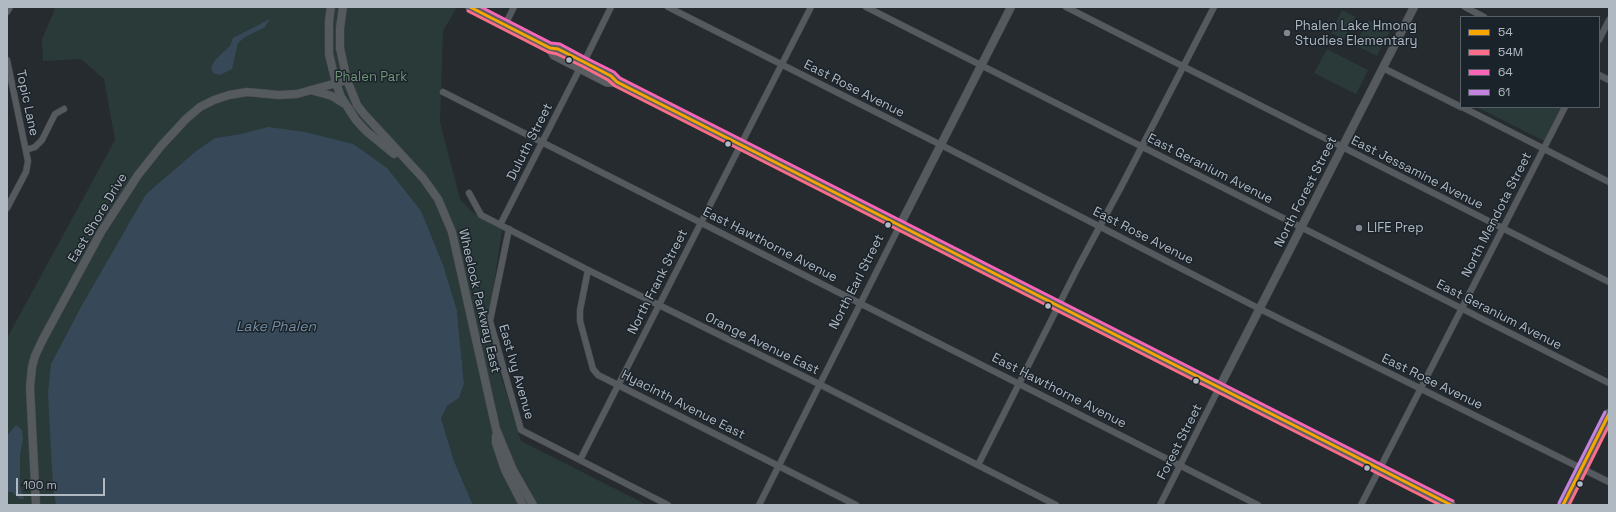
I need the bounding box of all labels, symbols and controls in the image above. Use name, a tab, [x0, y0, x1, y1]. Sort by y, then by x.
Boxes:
legend	[1460, 16, 1600, 108]
place label: Phalen Lake Hmong Studies Elementary	[1295, 18, 1417, 49]
text: 54	[1498, 24, 1513, 40]
marker: Phalen Lake Hmong Studies Elementary	[1282, 28, 1292, 38]
text: 54M	[1498, 44, 1523, 60]
unlabelled marker	[564, 55, 574, 65]
street label: East Rose Avenue	[801, 57, 907, 121]
text: 64	[1498, 64, 1513, 80]
street label: Topic Lane	[12, 68, 42, 138]
park label: Phalen Park	[335, 69, 407, 85]
text: 61	[1498, 84, 1510, 100]
street label: Duluth Street	[504, 101, 556, 183]
street label: East Geranium Avenue	[1145, 131, 1275, 207]
street label: East Jessamine Avenue	[1348, 133, 1486, 213]
street label: North Forest Street	[1271, 134, 1341, 250]
unlabelled marker	[723, 139, 733, 149]
street label: North Mendota Street	[1459, 150, 1535, 280]
street label: East Shore Drive	[65, 170, 131, 266]
street label: East Hawthorne Avenue	[700, 204, 840, 286]
street label: East Rose Avenue	[1090, 204, 1196, 268]
unlabelled marker	[883, 220, 893, 230]
place label: LIFE Prep	[1367, 220, 1423, 236]
marker: LIFE Prep	[1354, 223, 1364, 233]
street label: Wheelock Parkway East	[455, 227, 503, 375]
street label: North Frank Street	[625, 227, 691, 337]
street label: North Earl Street	[826, 232, 888, 332]
street label: East Geranium Avenue	[1434, 277, 1564, 353]
unlabelled marker	[1043, 301, 1053, 311]
street label: Orange Avenue East	[702, 310, 822, 378]
water label: Lake Phalen	[236, 319, 316, 335]
street label: East Ivy Avenue	[495, 323, 537, 421]
street label: East Hawthorne Avenue	[989, 350, 1129, 432]
street label: East Rose Avenue	[1379, 351, 1485, 413]
street label: Hyacinth Avenue East	[619, 367, 747, 443]
unlabelled marker	[1191, 376, 1201, 386]
street label: Forest Street	[1154, 401, 1206, 483]
unlabelled marker	[1362, 463, 1372, 473]
scale bar	[18, 470, 107, 496]
text: 100 m	[23, 477, 57, 493]
unlabelled marker	[1575, 479, 1585, 489]

